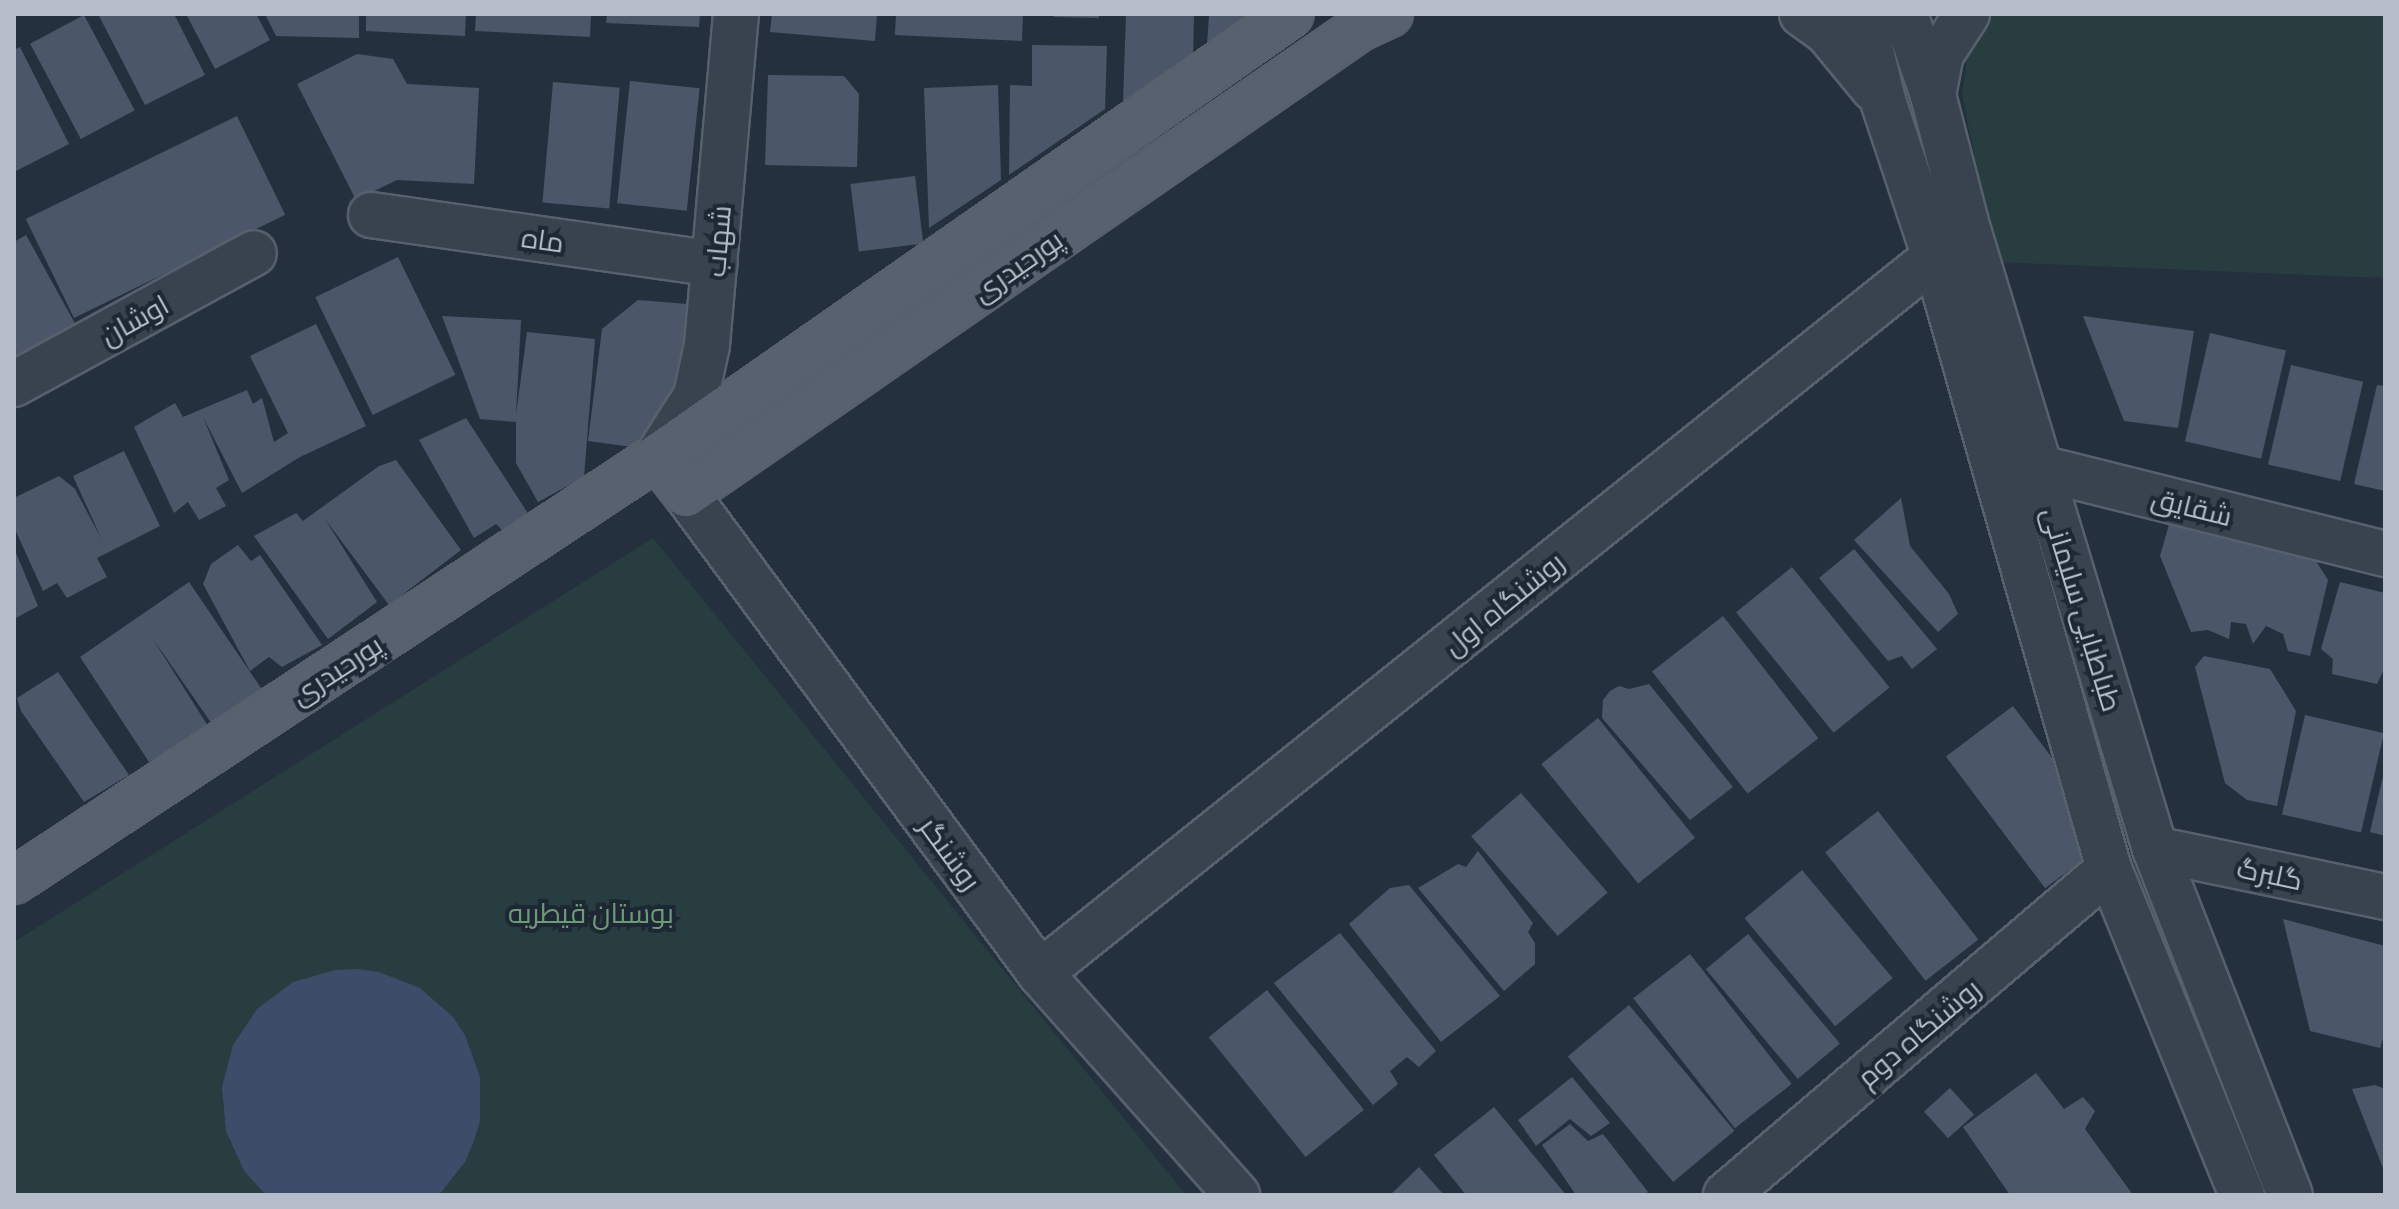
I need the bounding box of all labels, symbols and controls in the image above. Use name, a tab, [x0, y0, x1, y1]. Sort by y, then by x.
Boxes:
street label: شهاب	[697, 204, 737, 278]
street label: ماه	[520, 219, 566, 259]
street label: پورحیدری	[965, 222, 1069, 308]
street label: اوشان	[94, 287, 174, 351]
street label: شقایق	[2148, 480, 2236, 532]
street label: طباطبایی سلیمانی	[2036, 503, 2130, 715]
street label: روشنگاه اول	[1436, 544, 1570, 662]
street label: پورحیدری	[284, 627, 388, 711]
street label: روشنگر	[913, 810, 989, 896]
street label: گلبرگ	[2234, 850, 2306, 896]
park label: بوستان قیطریه	[508, 895, 674, 929]
street label: روشنگاه دوم	[1850, 971, 1986, 1093]

